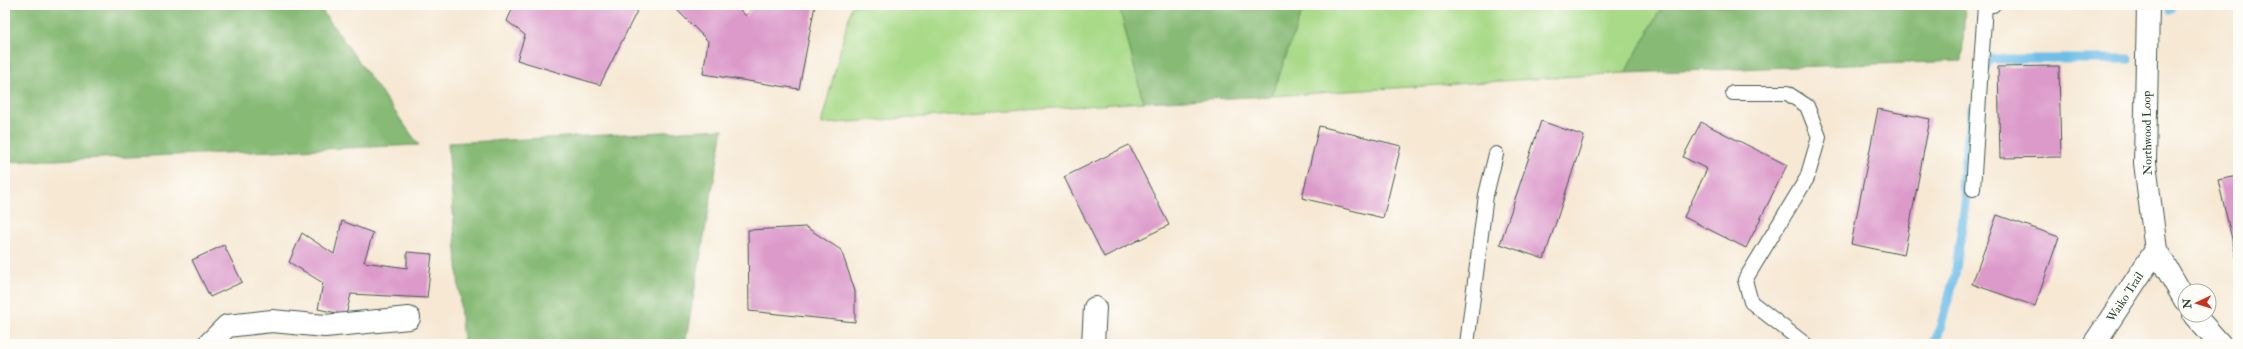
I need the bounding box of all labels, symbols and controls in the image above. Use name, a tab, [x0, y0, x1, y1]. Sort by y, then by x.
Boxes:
street label: Northwood Loop	[2139, 91, 2156, 175]
street label: Waiko Trail	[2103, 270, 2147, 326]
north arrow	[2177, 283, 2217, 323]
text: N	[2181, 297, 2194, 310]

